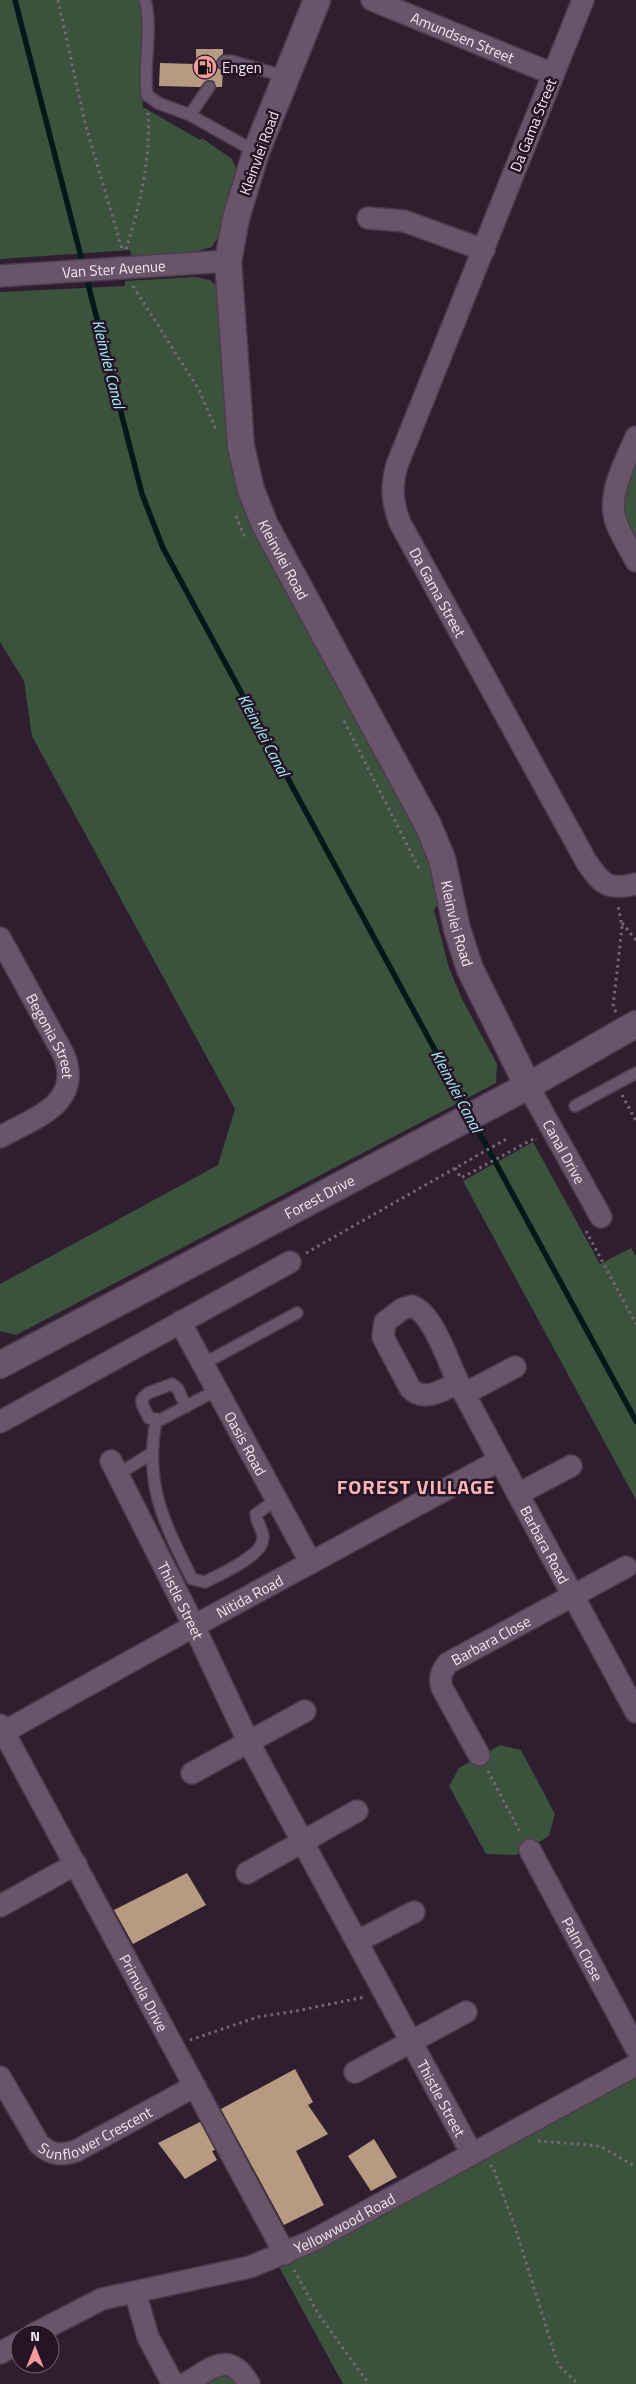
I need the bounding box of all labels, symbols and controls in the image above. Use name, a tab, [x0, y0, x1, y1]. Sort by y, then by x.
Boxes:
street label: Amundsen Street	[407, 6, 519, 69]
fuel station icon: Engen	[192, 54, 218, 80]
place label: Engen	[222, 56, 262, 79]
street label: Da Gama Street	[504, 74, 563, 175]
street label: Kleinvlei Road	[233, 108, 285, 198]
street label: Van Ster Avenue	[61, 254, 166, 283]
water label: Kleinvlei Canal	[86, 317, 132, 412]
street label: Kleinvlei Road	[253, 516, 315, 604]
street label: Da Gama Street	[404, 543, 472, 642]
water label: Kleinvlei Canal	[232, 689, 297, 782]
street label: Kleinvlei Road	[435, 878, 480, 969]
street label: Begonia Street	[21, 989, 80, 1080]
water label: Kleinvlei Canal	[425, 1045, 490, 1138]
street label: Canal Drive	[537, 1115, 592, 1188]
street label: Forest Drive	[280, 1168, 358, 1224]
street label: Oasis Road	[219, 1407, 273, 1480]
district label: FOREST VILLAGE	[337, 1471, 495, 1502]
street label: Barbara Road	[515, 1501, 576, 1588]
street label: Thistle Street	[152, 1557, 210, 1644]
street label: Nitida Road	[212, 1568, 287, 1624]
street label: Barbara Close	[447, 1609, 535, 1671]
street label: Palm Close	[556, 1913, 609, 1985]
street label: Primula Drive	[114, 1950, 174, 2036]
street label: Thistle Street	[411, 2055, 472, 2141]
street label: Sunflower Crescent	[34, 2100, 157, 2166]
street label: Yellowwood Road	[290, 2187, 399, 2259]
north arrow	[10, 2324, 60, 2374]
text: N	[30, 2325, 40, 2346]

